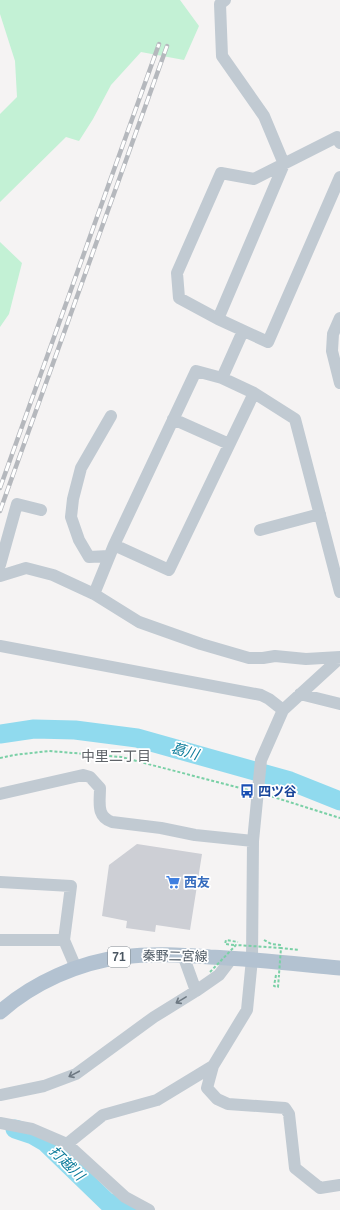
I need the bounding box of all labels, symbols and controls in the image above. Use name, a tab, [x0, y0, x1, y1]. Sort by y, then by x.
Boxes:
water label: 葛川	[169, 739, 203, 763]
district label: 中里二丁目	[81, 748, 151, 764]
bus stop icon: 四ツ谷	[239, 783, 255, 799]
place label: 四ツ谷	[258, 784, 297, 799]
supermarket icon: 西友	[165, 874, 181, 890]
place label: 西友	[184, 875, 210, 890]
road number: 71	[108, 947, 130, 967]
street label: 秦野二宮線	[142, 948, 208, 964]
one-way arrow	[175, 997, 187, 1005]
one-way arrow	[68, 1071, 80, 1078]
water label: 打越川	[46, 1143, 89, 1185]

